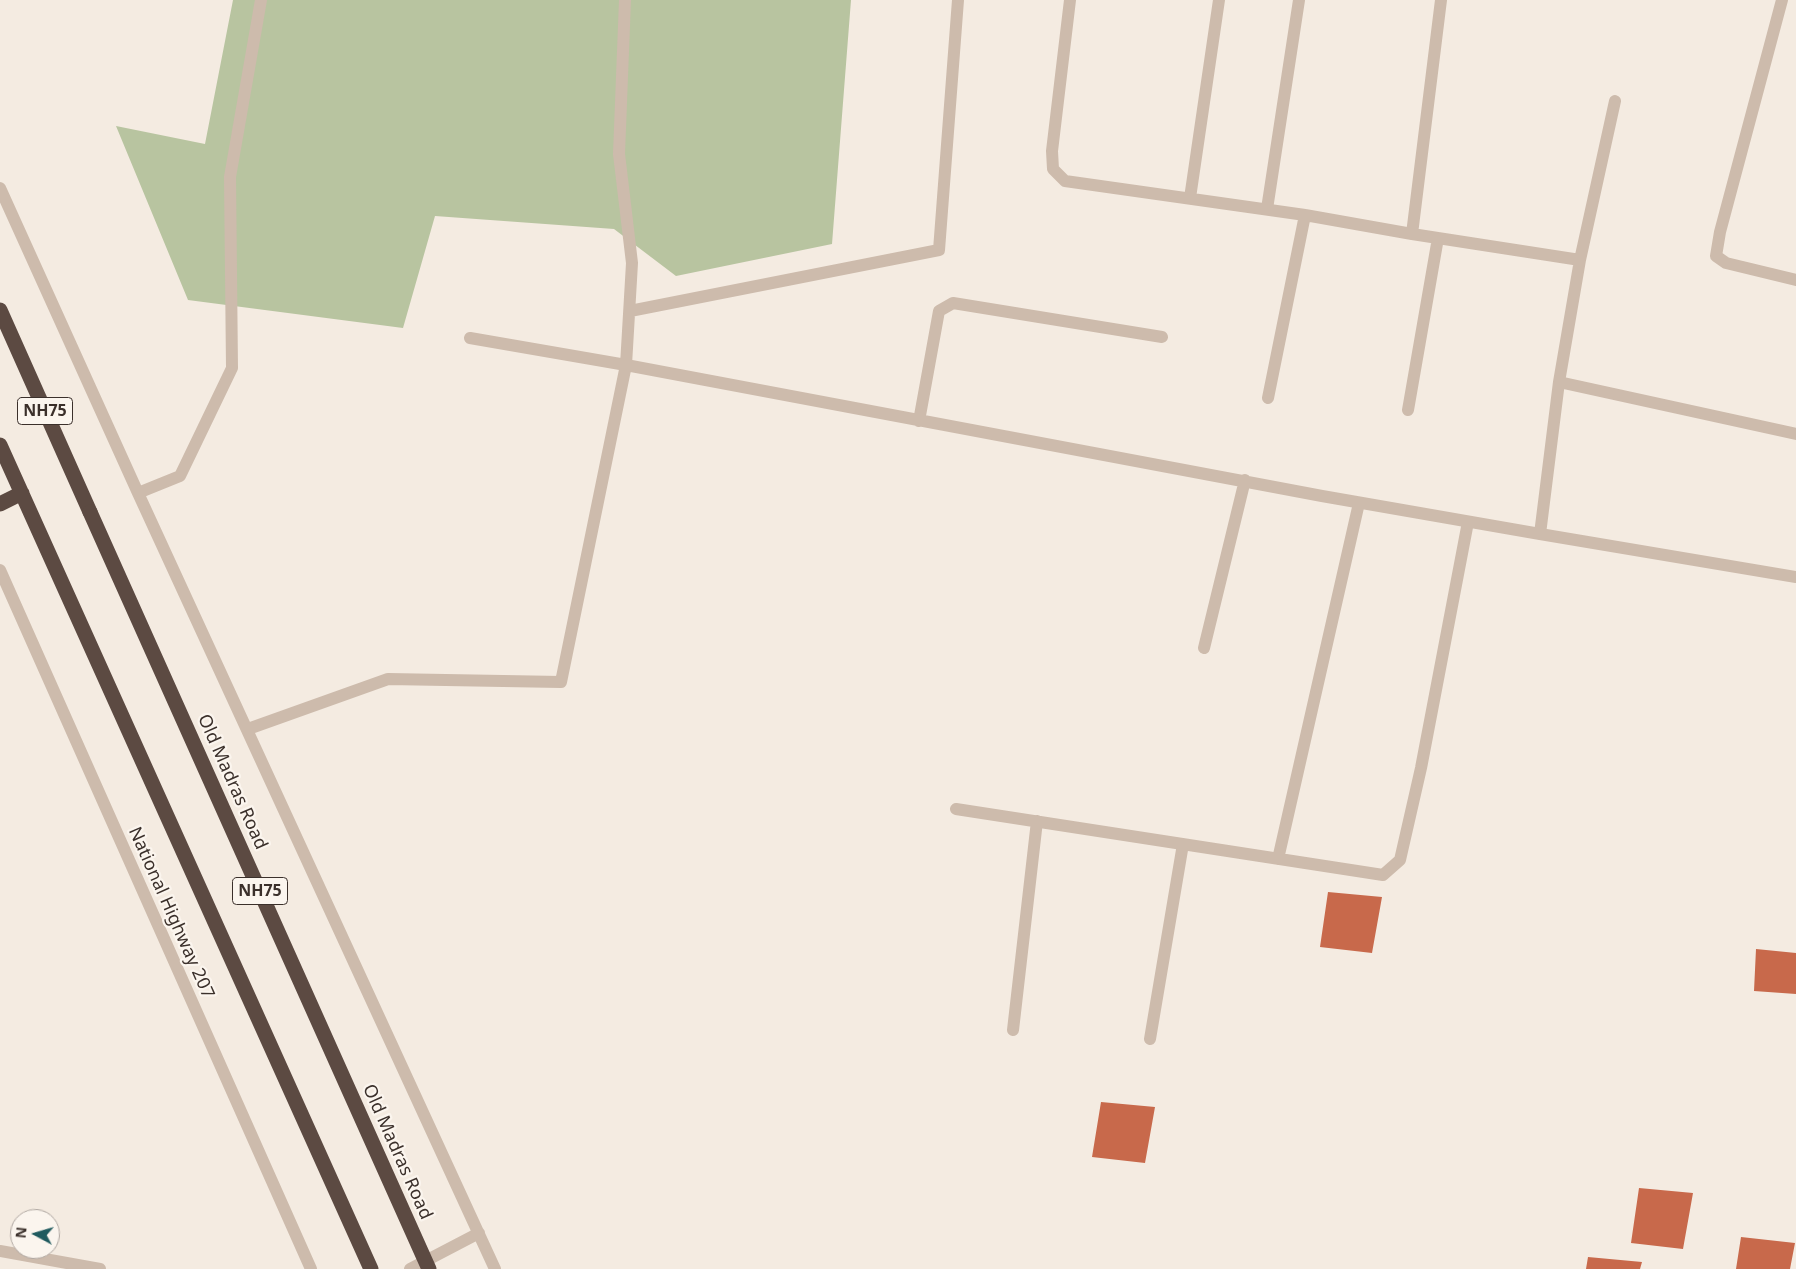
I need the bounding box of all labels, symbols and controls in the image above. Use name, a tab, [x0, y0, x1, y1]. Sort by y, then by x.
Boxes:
road number: NH75	[18, 398, 72, 424]
street label: Old Madras Road	[193, 711, 271, 853]
street label: National Highway 207	[123, 824, 219, 1002]
road number: NH75	[232, 878, 288, 904]
street label: Old Madras Road	[358, 1081, 436, 1223]
north arrow	[10, 1209, 60, 1259]
text: N	[11, 1226, 31, 1239]

